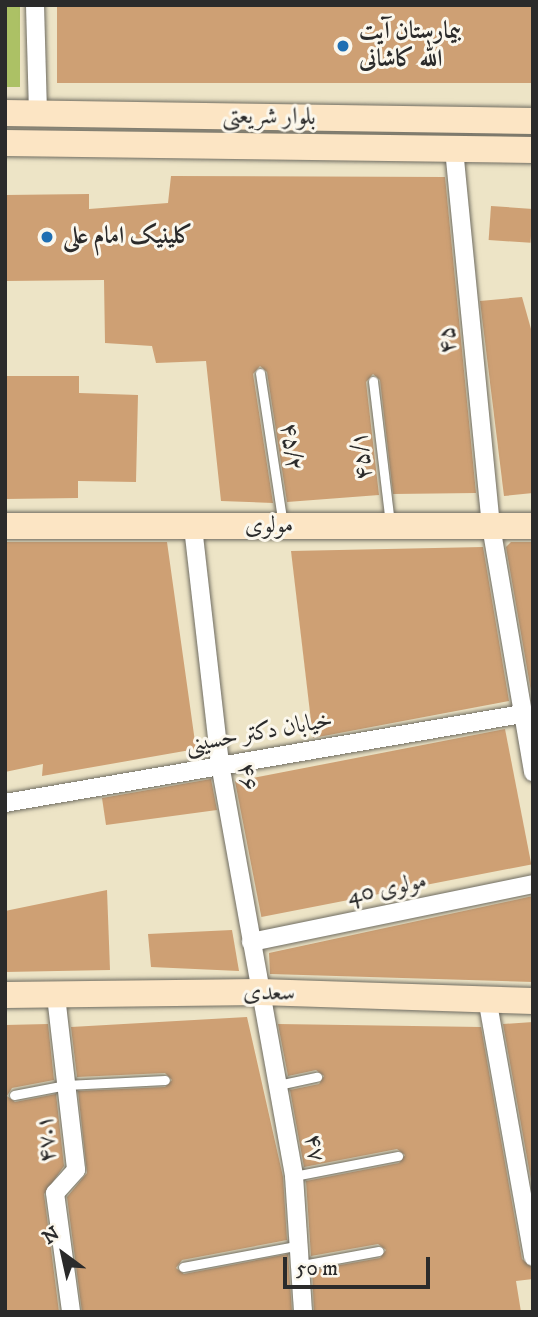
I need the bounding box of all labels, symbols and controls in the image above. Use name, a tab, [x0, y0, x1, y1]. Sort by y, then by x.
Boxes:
place label: بیمارستان آیت الله کاشانی	[359, 18, 461, 74]
marker: بیمارستان آیت الله کاشانی	[333, 36, 353, 56]
street label: بلوار شریعتی	[222, 102, 316, 132]
place label: کلینیک امام علی	[63, 223, 193, 251]
marker: کلینیک امام علی	[37, 227, 57, 247]
street label: ۴۵	[432, 325, 464, 355]
street label: ۴۵/۲	[273, 421, 309, 473]
street label: ۴۵/۱	[345, 430, 379, 482]
street label: مولوی	[245, 512, 293, 540]
street label: خیابان دکتر حسینی	[183, 706, 335, 760]
street label: ۴۶	[231, 761, 263, 793]
street label: مولوی 40	[345, 867, 429, 911]
street label: سعدی	[243, 978, 295, 1008]
street label: ۴۷.۱	[31, 1114, 63, 1164]
street label: ۴۷	[297, 1132, 331, 1164]
north arrow	[28, 1219, 98, 1289]
text: N	[38, 1222, 64, 1250]
scale bar	[286, 1244, 433, 1288]
text: 50 m	[296, 1256, 338, 1282]

